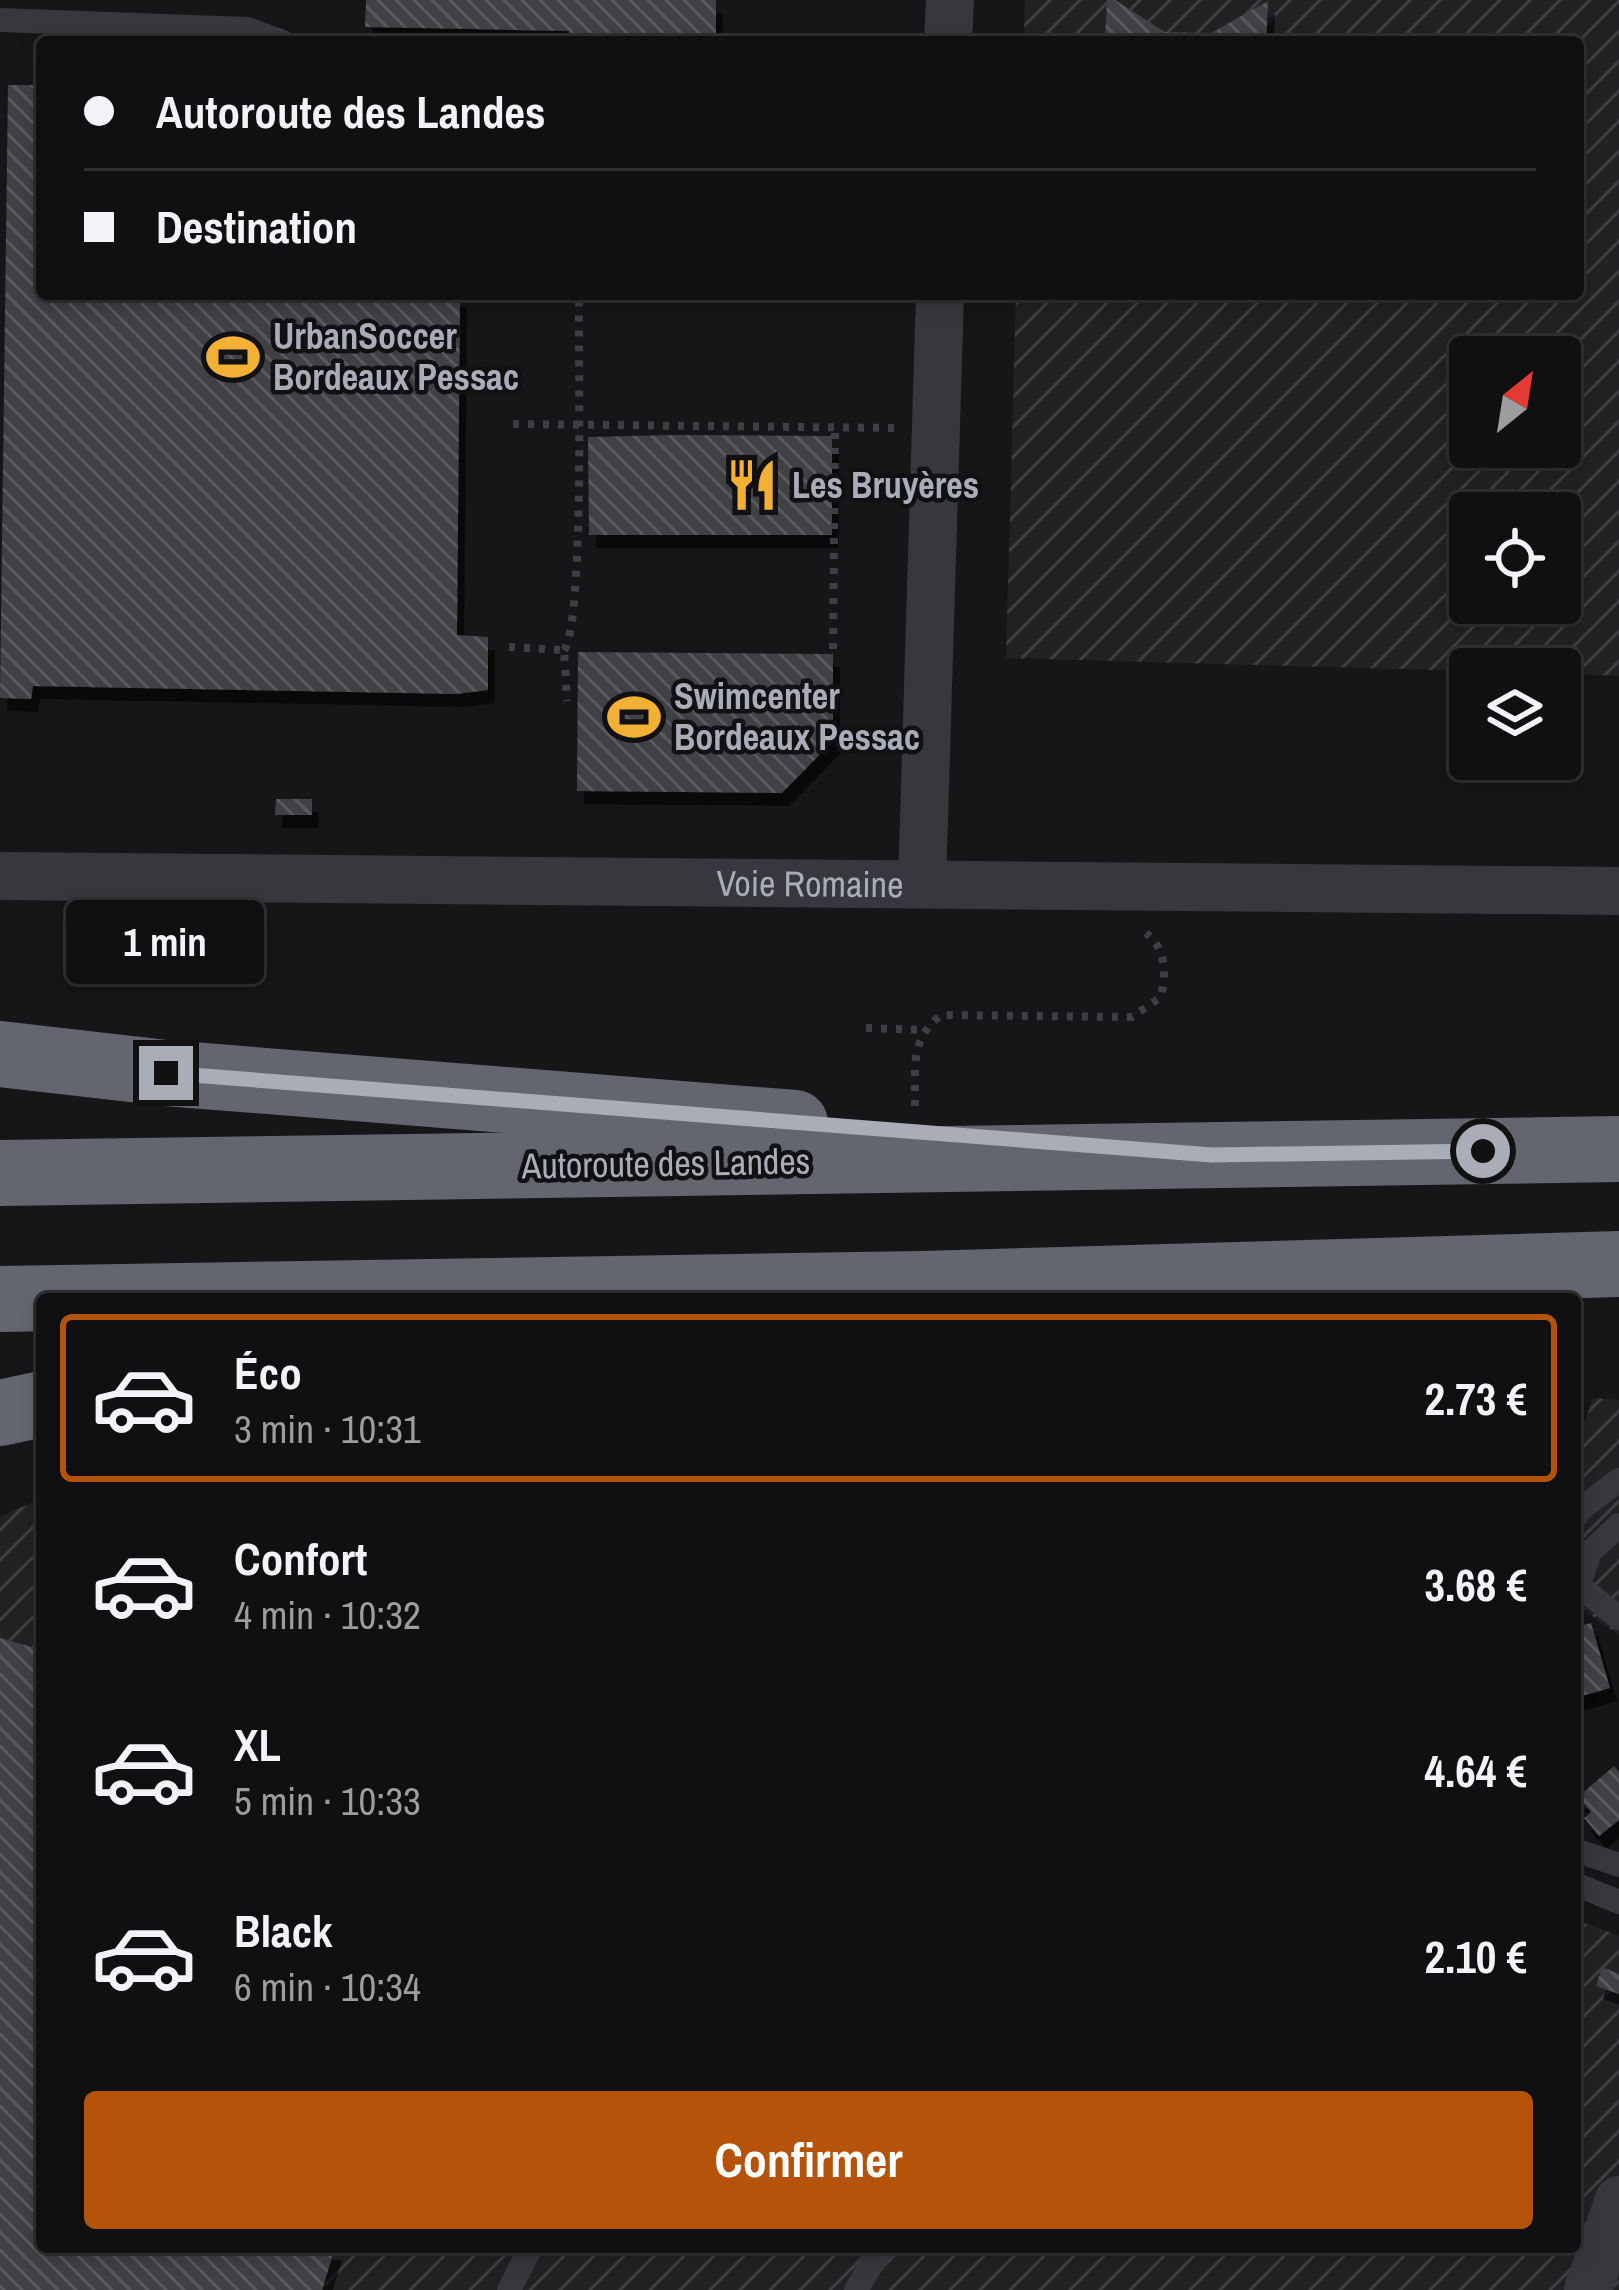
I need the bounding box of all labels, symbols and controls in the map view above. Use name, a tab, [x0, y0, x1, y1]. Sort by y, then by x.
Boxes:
text: Autoroute des Landes	[156, 81, 546, 142]
text: Destination	[156, 196, 357, 257]
place label: UrbanSoccer Bordeaux Pessac	[273, 312, 519, 401]
sports icon: UrbanSoccer Bordeaux Pessac	[204, 328, 262, 386]
north arrow	[1449, 336, 1581, 468]
map controls	[1449, 336, 1581, 780]
restaurant icon: Les Bruyères	[723, 456, 781, 514]
place label: Les Bruyères	[792, 461, 979, 509]
button: locate	[1449, 492, 1581, 624]
button: layers	[1449, 648, 1581, 780]
place label: Swimcenter Bordeaux Pessac	[674, 672, 920, 761]
sports icon: Swimcenter Bordeaux Pessac	[605, 688, 663, 746]
street label: Voie Romaine	[716, 859, 904, 908]
callout: 1 min	[67, 899, 265, 983]
text: 1 min	[123, 916, 207, 968]
route end	[139, 1046, 193, 1100]
route start	[1456, 1124, 1510, 1178]
street label: Autoroute des Landes	[520, 1136, 811, 1190]
text: Éco	[234, 1342, 302, 1403]
icon: car	[90, 1344, 198, 1452]
text: 2.73 €	[1424, 1368, 1527, 1429]
text: 3 min · 10:31	[234, 1403, 421, 1455]
text: Confort	[234, 1528, 367, 1589]
icon: car	[90, 1530, 198, 1638]
text: 3.68 €	[1424, 1554, 1527, 1615]
text: 4 min · 10:32	[234, 1589, 421, 1641]
text: XL	[234, 1714, 281, 1775]
icon: car	[90, 1716, 198, 1824]
text: 4.64 €	[1424, 1740, 1527, 1801]
text: 5 min · 10:33	[234, 1775, 421, 1827]
text: Black	[234, 1900, 332, 1961]
icon: car	[90, 1902, 198, 2010]
text: 2.10 €	[1424, 1926, 1527, 1987]
text: 6 min · 10:34	[234, 1961, 421, 2013]
button: Confirmer	[84, 2091, 1533, 2229]

